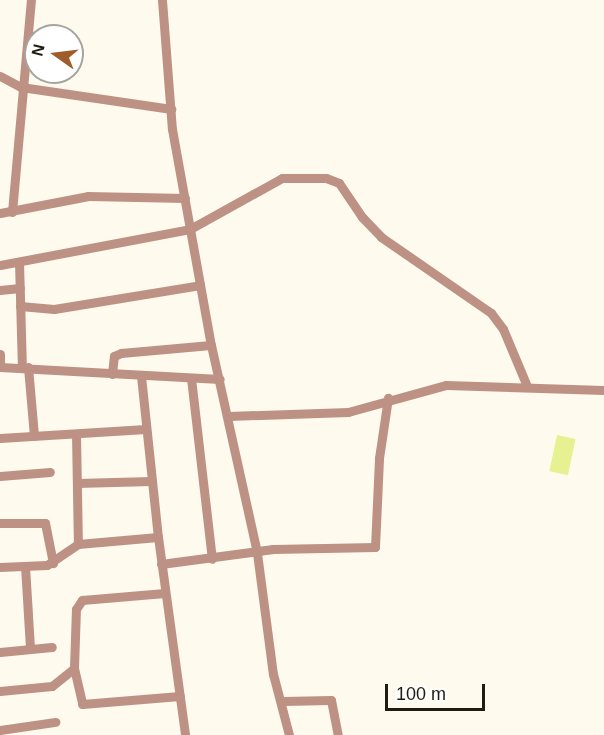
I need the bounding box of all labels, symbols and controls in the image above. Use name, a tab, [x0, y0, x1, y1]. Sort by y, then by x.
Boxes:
north arrow	[24, 24, 84, 84]
text: N	[28, 42, 48, 58]
scale bar	[388, 672, 488, 710]
text: 100 m	[396, 684, 446, 704]

